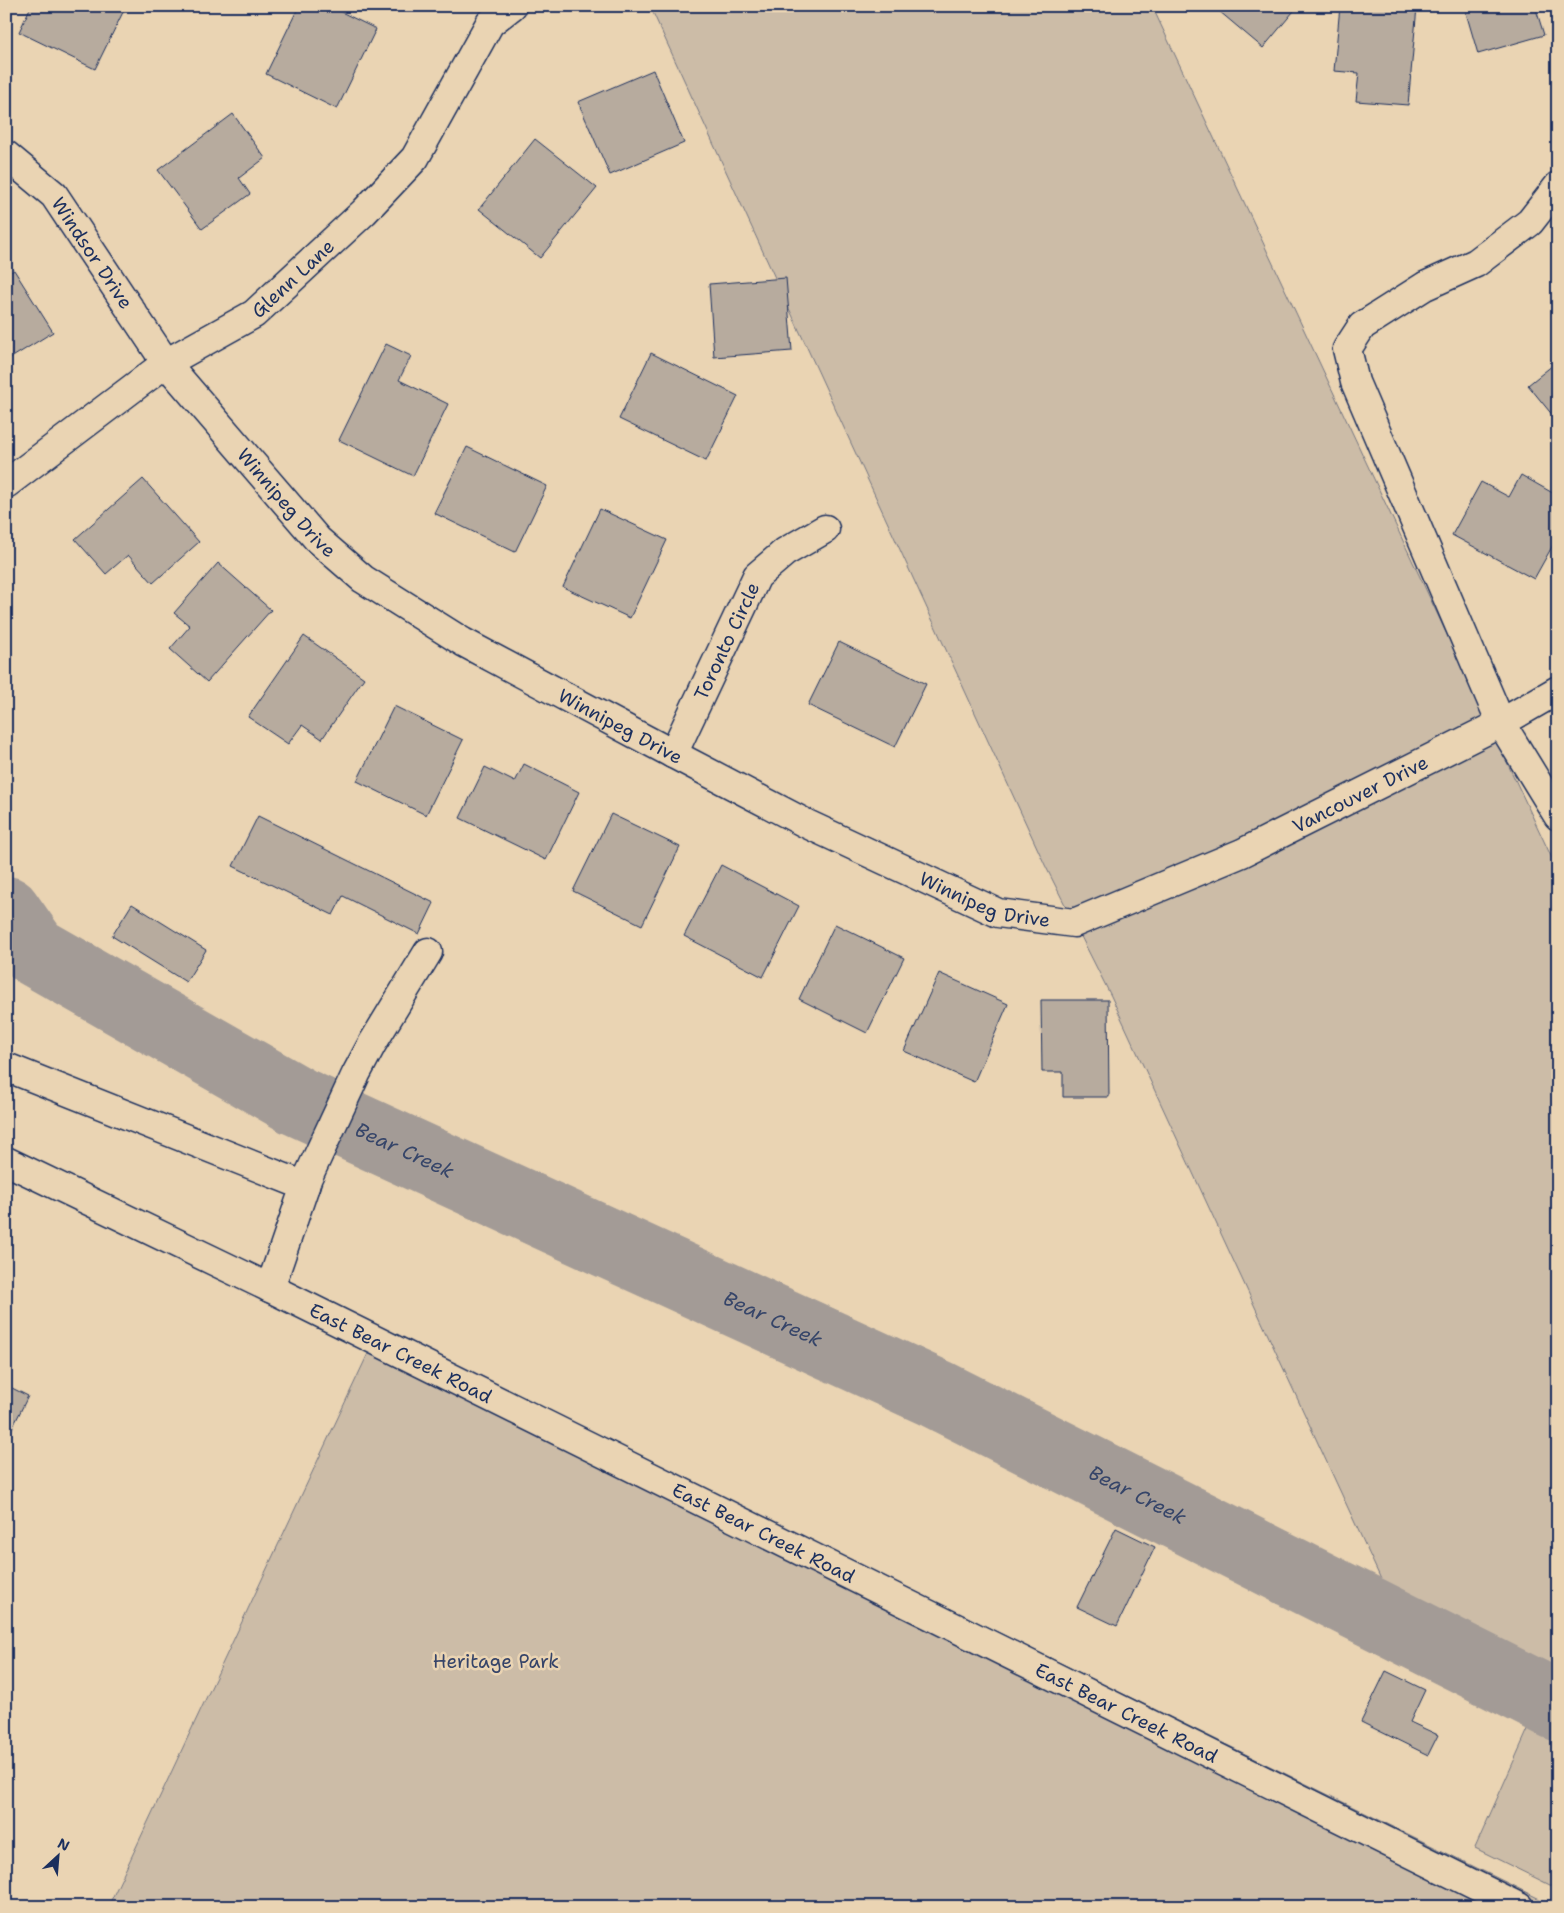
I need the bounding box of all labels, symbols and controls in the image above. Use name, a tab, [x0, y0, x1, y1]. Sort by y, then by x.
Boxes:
street label: Windsor Drive	[46, 192, 139, 314]
street label: Glenn Lane	[246, 233, 339, 323]
street label: Winnipeg Drive	[232, 443, 341, 563]
street label: Toronto Circle	[688, 578, 765, 704]
street label: Winnipeg Drive	[554, 683, 687, 769]
street label: Vancouver Drive	[1288, 749, 1432, 838]
street label: Winnipeg Drive	[915, 866, 1052, 932]
water label: Bear Creek	[351, 1116, 459, 1184]
water label: Bear Creek	[719, 1285, 827, 1353]
street label: East Bear Creek Road	[305, 1297, 496, 1409]
water label: Bear Creek	[1084, 1459, 1191, 1530]
street label: East Bear Creek Road	[668, 1477, 859, 1589]
park label: Heritage Park	[433, 1649, 559, 1674]
street label: East Bear Creek Road	[1031, 1657, 1222, 1768]
north arrow	[32, 1830, 82, 1880]
text: N	[55, 1834, 73, 1855]

